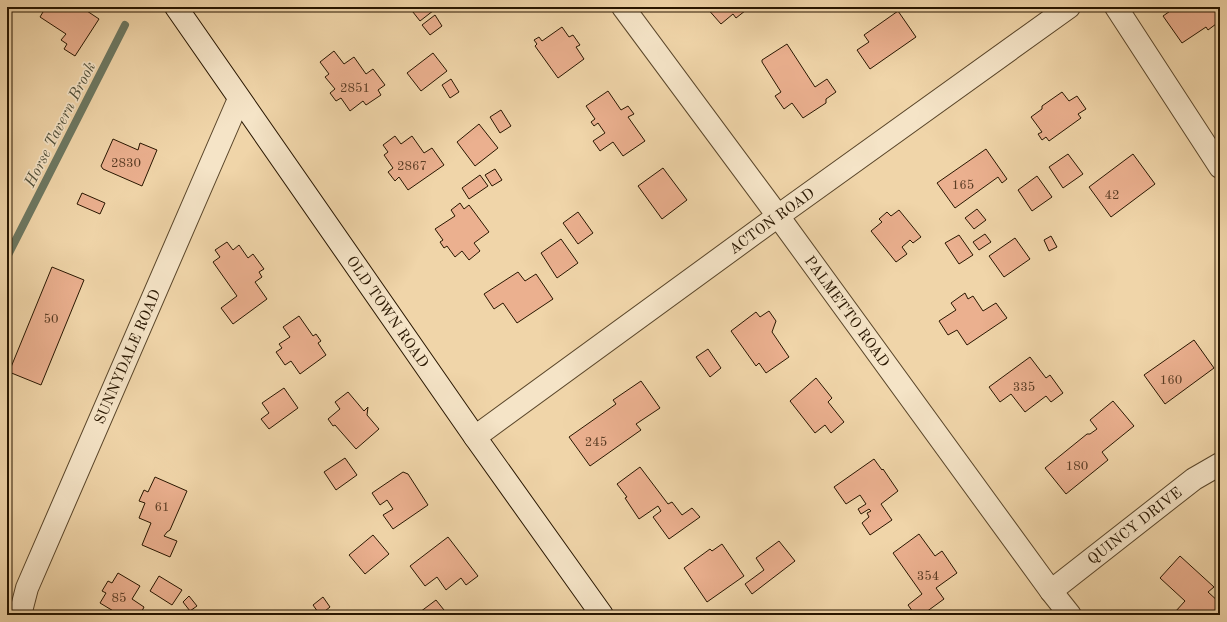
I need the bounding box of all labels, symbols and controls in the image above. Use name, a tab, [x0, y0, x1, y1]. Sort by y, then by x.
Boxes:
water label: Horse Tavern Brook	[22, 60, 99, 191]
house number: 2851	[340, 82, 370, 95]
house number: 2830	[111, 157, 141, 170]
house number: 2867	[397, 160, 427, 173]
house number: 165	[952, 179, 974, 192]
street label: ACTON ROAD	[727, 186, 818, 258]
house number: 42	[1104, 189, 1120, 202]
street label: OLD TOWN ROAD	[343, 254, 430, 371]
street label: PALMETTO ROAD	[801, 254, 891, 370]
street label: SUNNYDALE ROAD	[93, 288, 164, 427]
house number: 50	[43, 313, 59, 326]
house number: 160	[1160, 374, 1182, 387]
house number: 335	[1013, 381, 1035, 394]
house number: 245	[585, 436, 607, 449]
house number: 180	[1066, 460, 1088, 473]
street label: QUINCY DRIVE	[1085, 485, 1185, 568]
house number: 61	[154, 501, 170, 514]
house number: 354	[917, 570, 939, 583]
house number: 85	[111, 592, 127, 605]

